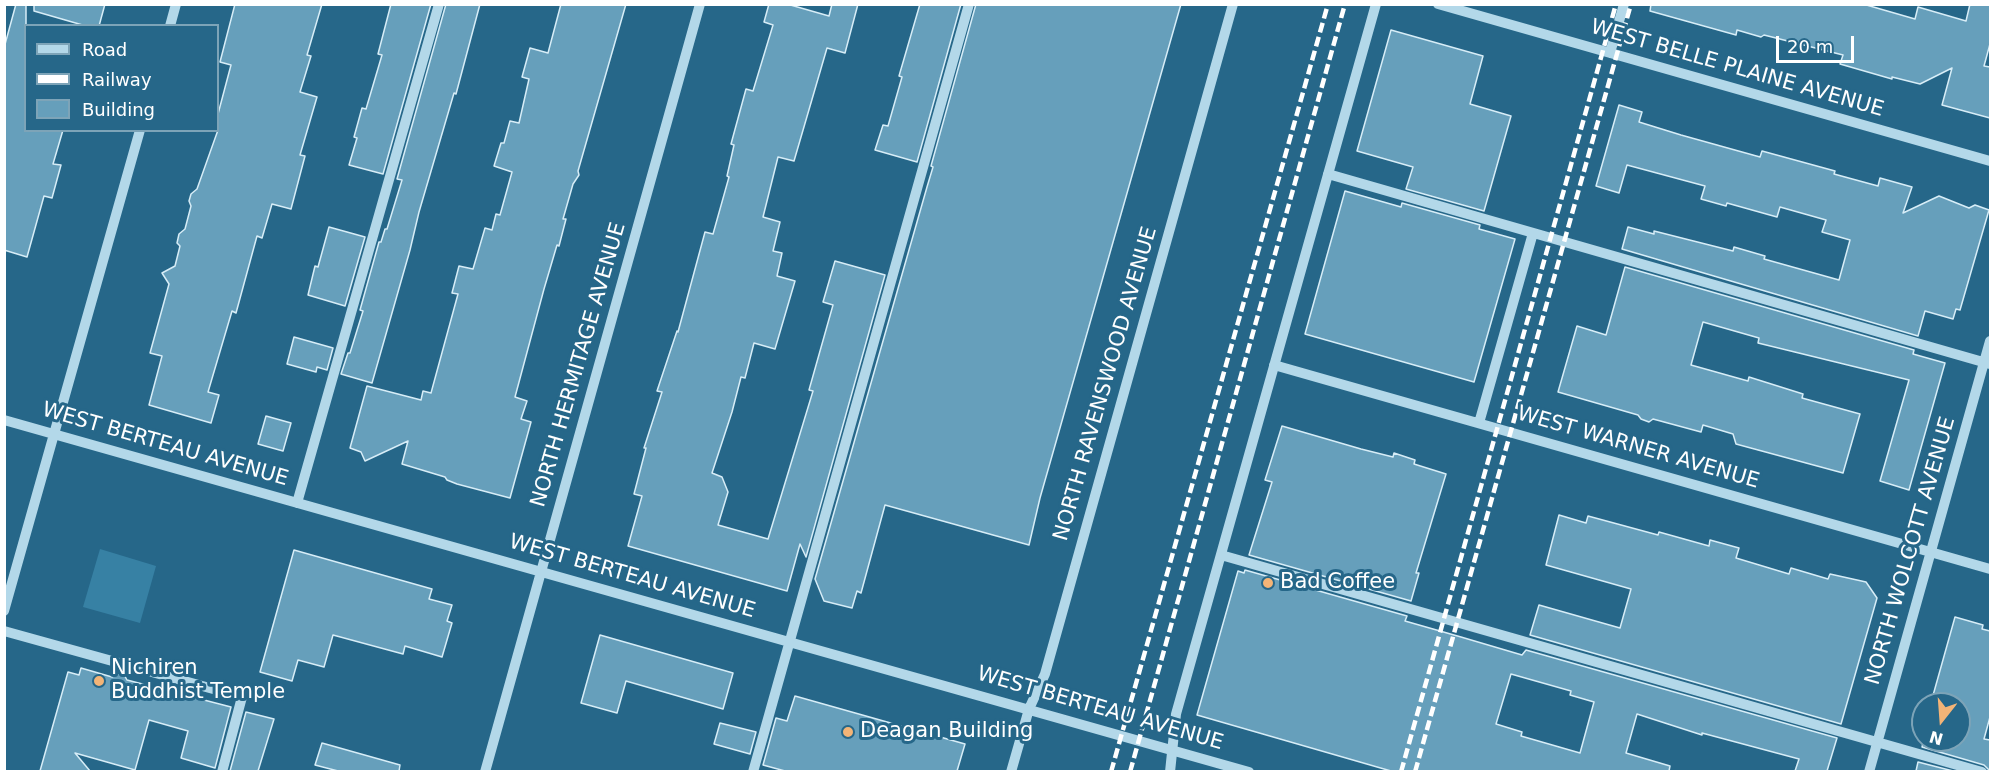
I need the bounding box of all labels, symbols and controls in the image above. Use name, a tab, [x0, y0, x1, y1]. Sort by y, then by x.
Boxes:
street label: WEST BELLE PLAINE AVENUE	[1587, 15, 1887, 123]
legend	[24, 24, 219, 132]
scale bar	[1779, 24, 1857, 62]
text: 20 m	[1787, 36, 1833, 57]
text: Road	[82, 39, 127, 60]
text: Railway	[82, 69, 152, 90]
text: Building	[82, 99, 155, 120]
street label: NORTH HERMITAGE AVENUE	[526, 220, 632, 510]
street label: NORTH RAVENSWOOD AVENUE	[1049, 224, 1163, 544]
street label: WEST BERTEAU AVENUE	[39, 398, 291, 492]
street label: WEST WARNER AVENUE	[1514, 401, 1762, 495]
street label: NORTH WOLCOTT AVENUE	[1861, 414, 1961, 688]
street label: WEST BERTEAU AVENUE	[506, 530, 758, 624]
place label: Bad Coffee	[1280, 570, 1395, 596]
marker: Bad Coffee	[1261, 576, 1275, 590]
place label: Nichiren Buddhist Temple	[111, 656, 285, 706]
street label: WEST BERTEAU AVENUE	[974, 662, 1226, 756]
marker: Nichiren Buddhist Temple	[92, 674, 106, 688]
north arrow	[1911, 692, 1971, 752]
place label: Deagan Building	[860, 719, 1033, 745]
marker: Deagan Building	[841, 725, 855, 739]
text: N	[1927, 727, 1945, 749]

